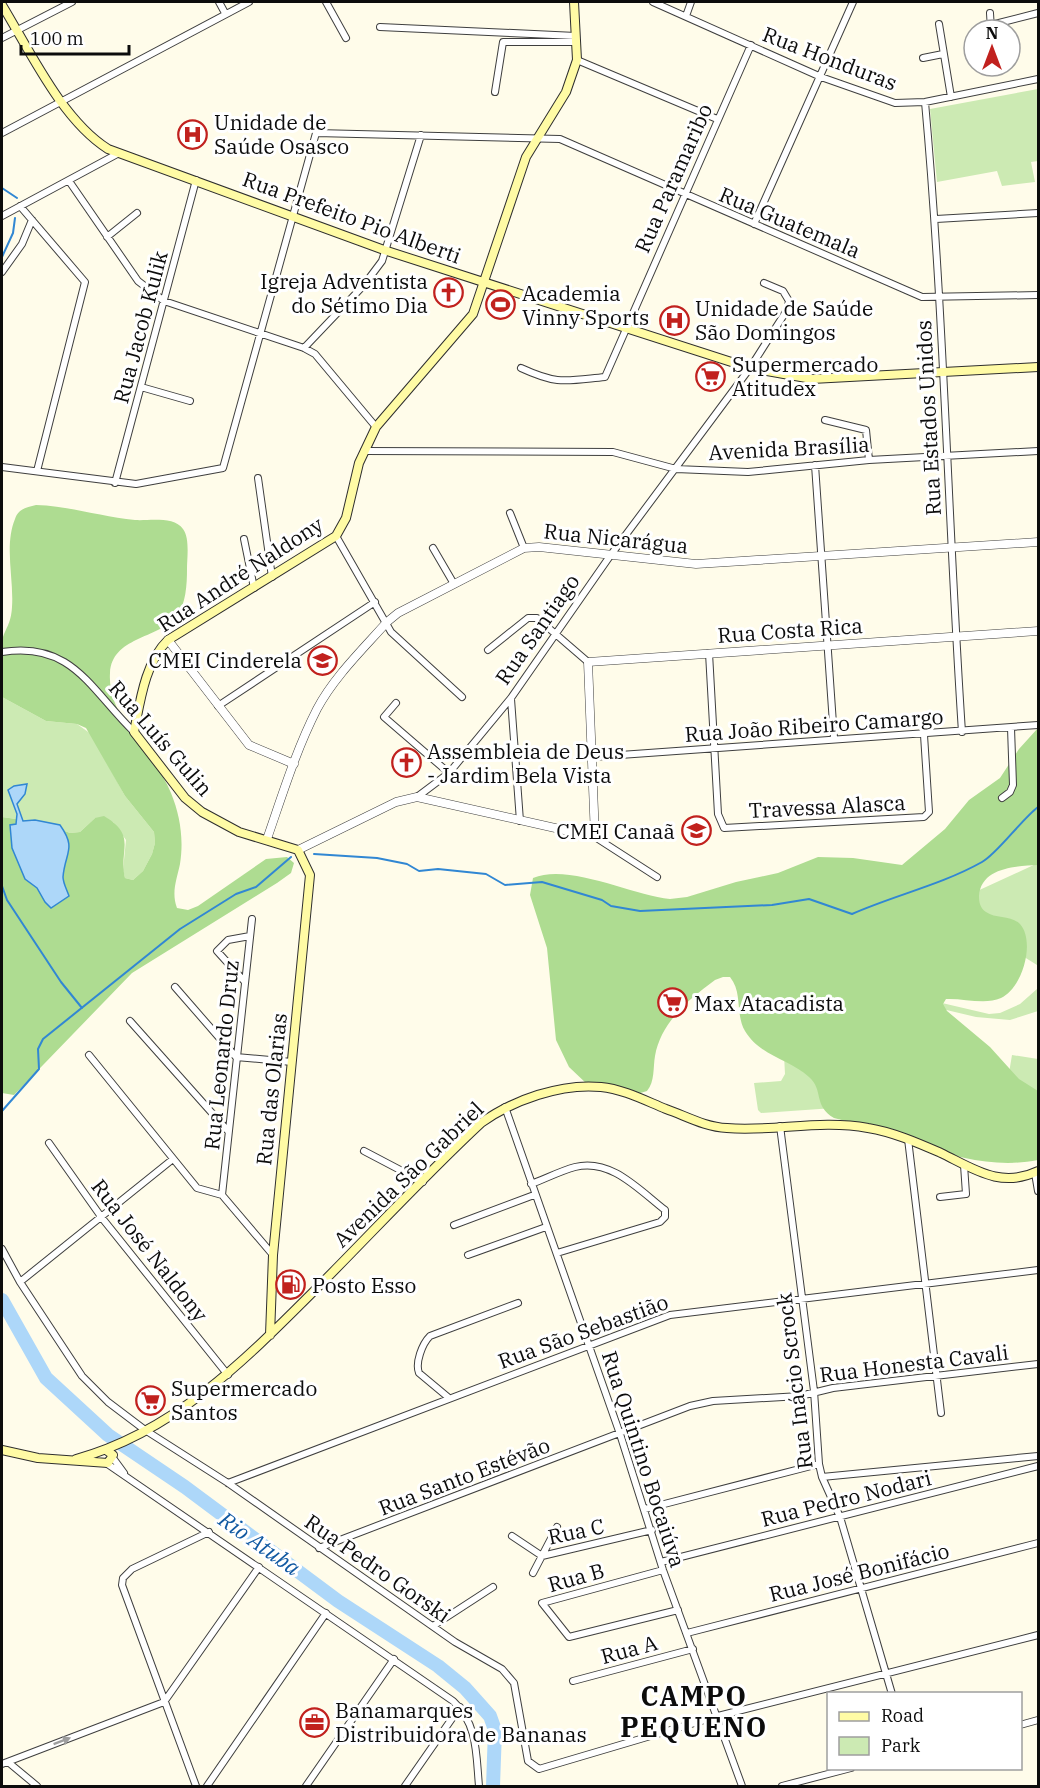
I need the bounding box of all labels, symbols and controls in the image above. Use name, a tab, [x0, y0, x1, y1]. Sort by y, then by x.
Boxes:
scale bar	[21, 18, 129, 56]
north arrow	[962, 18, 1022, 78]
street label: Rua Honduras	[759, 19, 901, 97]
text: N	[986, 23, 998, 43]
text: 100 m	[30, 27, 84, 50]
street label: Rua Paramaribo	[628, 99, 718, 257]
place label: Unidade de Saúde Osasco	[214, 108, 349, 160]
hospital icon: Unidade de Saúde Osasco	[177, 118, 209, 150]
street label: Rua Prefeito Pio Alberti	[239, 164, 465, 270]
street label: Rua Guatemala	[715, 180, 865, 264]
street label: Rua Jacob Kulik	[106, 247, 174, 406]
place label: Igreja Adventista do Sétimo Dia	[260, 267, 428, 319]
church icon: Igreja Adventista do Sétimo Dia	[433, 277, 465, 309]
place label: Academia Vinny Sports	[522, 279, 649, 331]
sports icon: Academia Vinny Sports	[485, 289, 517, 321]
place label: Unidade de Saúde São Domingos	[695, 294, 873, 346]
hospital icon: Unidade de Saúde São Domingos	[658, 304, 690, 336]
street label: Rua Estados Unidos	[909, 319, 947, 517]
place label: Supermercado Atitudex	[732, 350, 878, 402]
supermarket icon: Supermercado Atitudex	[695, 360, 727, 392]
street label: Avenida Brasília	[708, 430, 870, 466]
street label: Rua André Naldony	[152, 509, 329, 638]
street label: Rua Nicarágua	[542, 516, 690, 560]
street label: Rua Santiago	[489, 568, 585, 690]
street label: Rua Costa Rica	[716, 611, 864, 649]
school or university icon: CMEI Cinderela	[307, 644, 339, 676]
place label: CMEI Cinderela	[148, 646, 302, 674]
street label: Rua Luís Gulin	[103, 674, 219, 802]
street label: Rua João Ribeiro Camargo	[684, 702, 944, 748]
place label: Assembleia de Deus - Jardim Bela Vista	[427, 737, 624, 789]
church icon: Assembleia de Deus - Jardim Bela Vista	[390, 747, 422, 779]
street label: Travessa Alasca	[748, 788, 906, 824]
school or university icon: CMEI Canaã	[680, 815, 712, 847]
place label: CMEI Canaã	[556, 817, 675, 845]
street label: Rua Leonardo Druz	[197, 959, 245, 1151]
supermarket icon: Max Atacadista	[657, 987, 689, 1019]
place label: Max Atacadista	[694, 989, 844, 1017]
street label: Rua das Olarias	[249, 1011, 293, 1167]
street label: Avenida São Gabriel	[327, 1095, 489, 1253]
street label: Rua José Naldony	[85, 1173, 215, 1328]
fuel station icon: Posto Esso	[275, 1269, 307, 1301]
place label: Posto Esso	[312, 1271, 416, 1299]
street label: Rua São Sebastião	[494, 1287, 672, 1375]
street label: Rua Inácio Scrock	[769, 1291, 819, 1471]
street label: Rua Honesta Cavali	[818, 1338, 1010, 1388]
street label: Rua Quintino Bocaiúva	[596, 1347, 692, 1571]
place label: Supermercado Santos	[171, 1374, 317, 1426]
supermarket icon: Supermercado Santos	[134, 1384, 166, 1416]
street label: Rua Santo Estévão	[374, 1430, 554, 1522]
street label: Rua Pedro Nodari	[758, 1463, 934, 1533]
water label: Rio Atuba	[213, 1504, 306, 1582]
street label: Rua Pedro Gorski	[300, 1507, 456, 1629]
street label: Rua C	[545, 1511, 607, 1551]
street label: Rua José Bonifácio	[766, 1536, 952, 1608]
street label: Rua B	[545, 1556, 607, 1598]
street label: Rua A	[597, 1628, 661, 1670]
district label: CAMPO PEQUENO	[620, 1678, 768, 1744]
legend	[827, 1692, 1022, 1770]
place label: Banamarques Distribuidora de Bananas	[335, 1696, 587, 1748]
text: Road	[881, 1704, 924, 1727]
office icon: Banamarques Distribuidora de Bananas	[298, 1706, 330, 1738]
text: Park	[881, 1734, 921, 1757]
one-way arrow	[53, 1736, 71, 1745]

